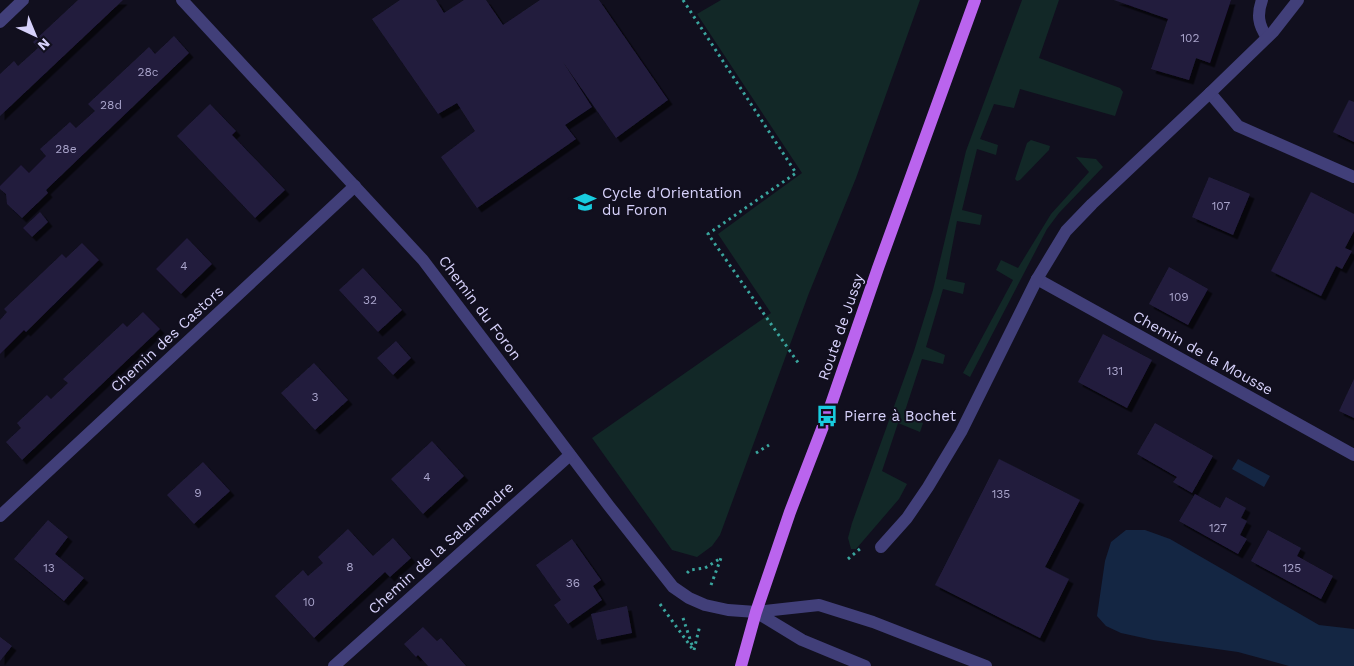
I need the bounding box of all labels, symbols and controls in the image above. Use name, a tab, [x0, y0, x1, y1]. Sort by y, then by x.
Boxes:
north arrow	[10, 10, 60, 60]
house number: 102	[1180, 31, 1200, 45]
text: N	[35, 35, 53, 54]
house number: 28c	[137, 65, 159, 79]
house number: 28d	[100, 98, 122, 112]
house number: 28e	[55, 142, 77, 156]
place label: Cycle d'Orientation du Foron	[602, 184, 742, 219]
school or university icon: Cycle d'Orientation du Foron	[572, 189, 598, 215]
house number: 107	[1212, 199, 1231, 213]
street label: Chemin du Foron	[435, 252, 525, 364]
house number: 4	[180, 259, 188, 273]
street label: Route de Jussy	[814, 271, 868, 383]
street label: Chemin des Castors	[107, 282, 227, 396]
house number: 109	[1169, 290, 1189, 304]
house number: 32	[363, 293, 377, 307]
street label: Chemin de la Mousse	[1130, 307, 1276, 399]
house number: 131	[1107, 364, 1123, 378]
house number: 3	[312, 390, 319, 404]
bus stop icon: Pierre à Bochet	[814, 403, 840, 429]
place label: Pierre à Bochet	[844, 407, 957, 425]
house number: 4	[423, 470, 431, 484]
street label: Chemin de la Salamandre	[365, 478, 517, 618]
house number: 9	[194, 486, 202, 500]
house number: 135	[992, 487, 1010, 501]
house number: 127	[1209, 521, 1227, 535]
house number: 8	[346, 560, 354, 574]
house number: 13	[43, 561, 55, 575]
house number: 125	[1283, 561, 1301, 575]
house number: 36	[566, 576, 580, 590]
house number: 10	[303, 595, 315, 609]

